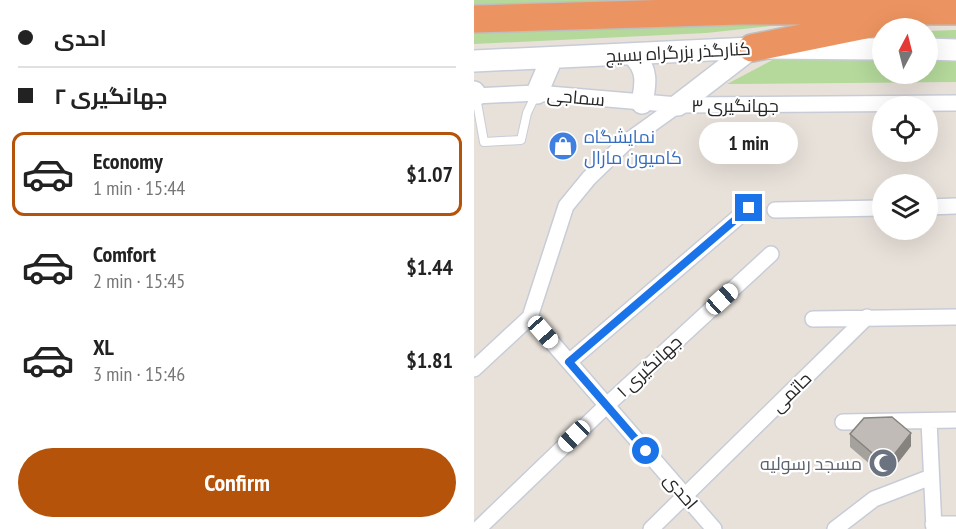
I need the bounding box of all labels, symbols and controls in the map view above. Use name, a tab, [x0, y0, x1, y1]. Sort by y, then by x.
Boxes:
north arrow	[872, 18, 938, 84]
map controls	[872, 18, 938, 240]
text: احدی	[54, 24, 107, 52]
street label: کنارگذر بزرگراه بسیج	[605, 37, 751, 68]
text: جهانگیری ۲	[54, 82, 167, 110]
street label: سماجی	[546, 83, 606, 111]
street label: جهانگیری ۳	[691, 94, 779, 117]
button: locate	[872, 96, 938, 162]
callout: 1 min	[700, 121, 798, 163]
place label: نمایشگاه کامیون مارال	[584, 125, 682, 169]
shop icon: نمایشگاه کامیون مارال	[547, 130, 579, 162]
text: 1 min	[728, 130, 769, 156]
icon: car	[21, 147, 75, 201]
text: Economy	[93, 147, 163, 175]
text: $1.07	[406, 160, 453, 188]
button: layers	[872, 174, 938, 240]
text: 1 min · 15:44	[93, 175, 185, 201]
route end	[735, 194, 762, 221]
icon: car	[21, 240, 75, 294]
text: Comfort	[93, 240, 156, 268]
text: $1.44	[406, 253, 453, 281]
text: 2 min · 15:45	[93, 268, 185, 294]
car	[703, 280, 741, 318]
car	[524, 313, 562, 351]
street label: جهانگیری ۱	[612, 330, 686, 402]
icon: car	[21, 333, 75, 387]
text: XL	[93, 333, 114, 361]
text: $1.81	[406, 346, 453, 374]
text: 3 min · 15:46	[93, 361, 185, 387]
street label: حاتمی	[766, 367, 816, 417]
car	[555, 417, 593, 455]
route start	[632, 437, 659, 464]
mosque icon: مسجد رسولیه	[867, 447, 899, 479]
button: Confirm	[18, 448, 456, 517]
place label: مسجد رسولیه	[760, 452, 862, 475]
street label: احدی	[659, 468, 703, 514]

